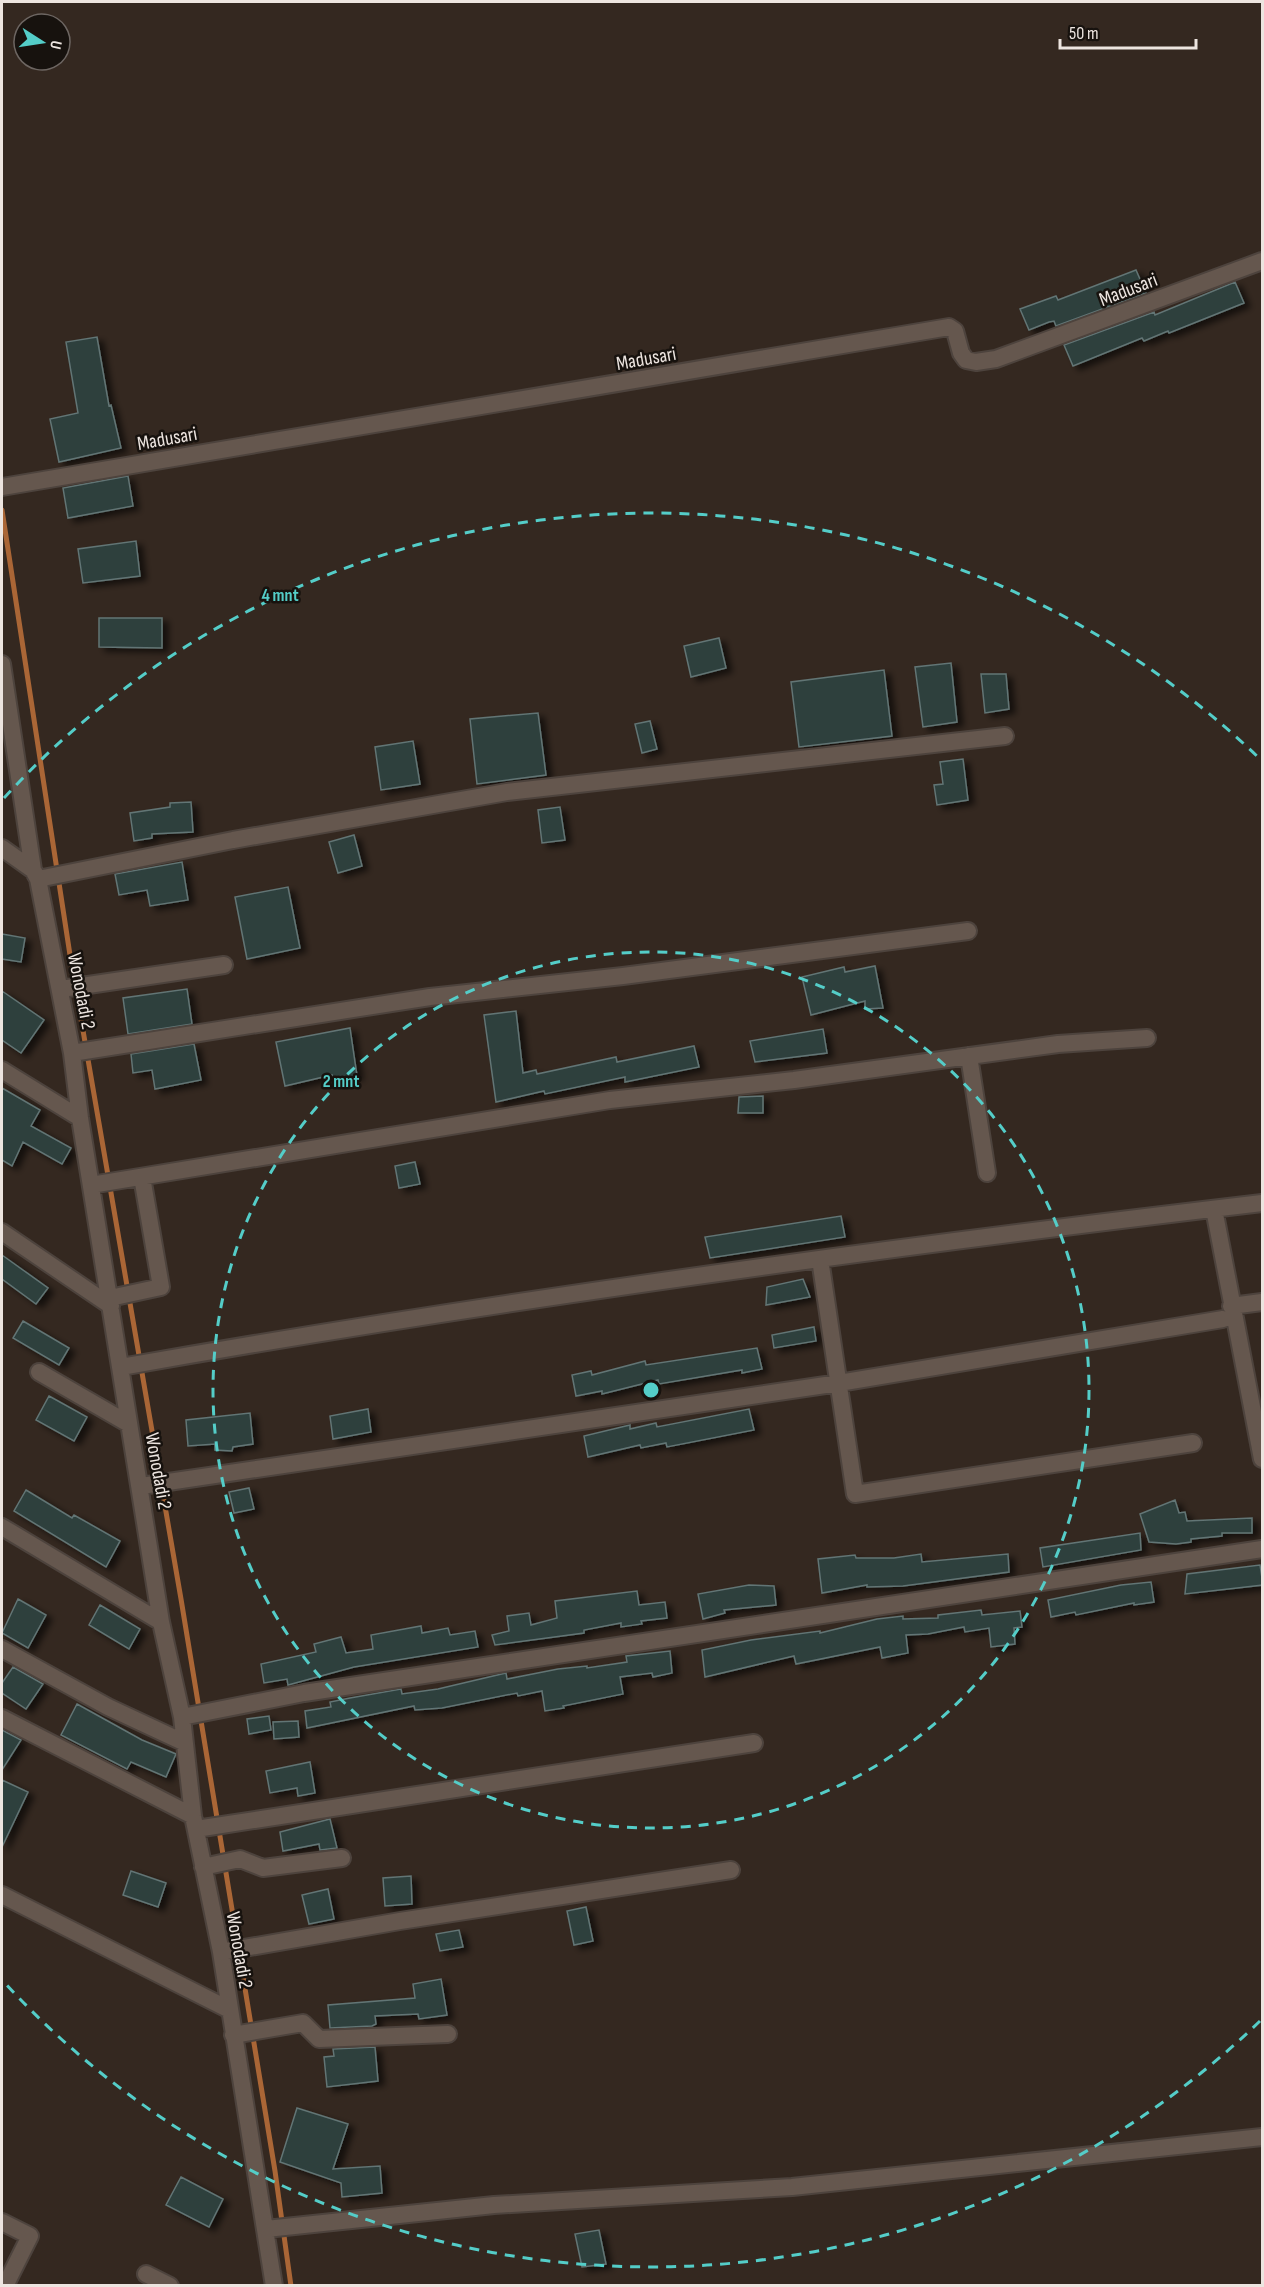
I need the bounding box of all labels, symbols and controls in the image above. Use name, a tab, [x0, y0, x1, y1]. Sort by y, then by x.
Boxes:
north arrow	[12, 12, 72, 72]
scale bar	[1060, 12, 1196, 50]
text: 50 m	[1069, 23, 1099, 44]
text: U	[45, 39, 65, 51]
street label: Madusari	[1096, 268, 1161, 312]
street label: Madusari	[614, 342, 678, 376]
street label: Madusari	[135, 422, 199, 456]
text: 4 mnt	[261, 585, 299, 606]
street label: Wonodadi 2	[62, 951, 100, 1031]
text: 2 mnt	[323, 1071, 359, 1092]
centre of rings	[641, 1380, 661, 1400]
street label: Wonodadi 2	[139, 1431, 177, 1511]
street label: Wonodadi 2	[220, 1910, 258, 1990]

